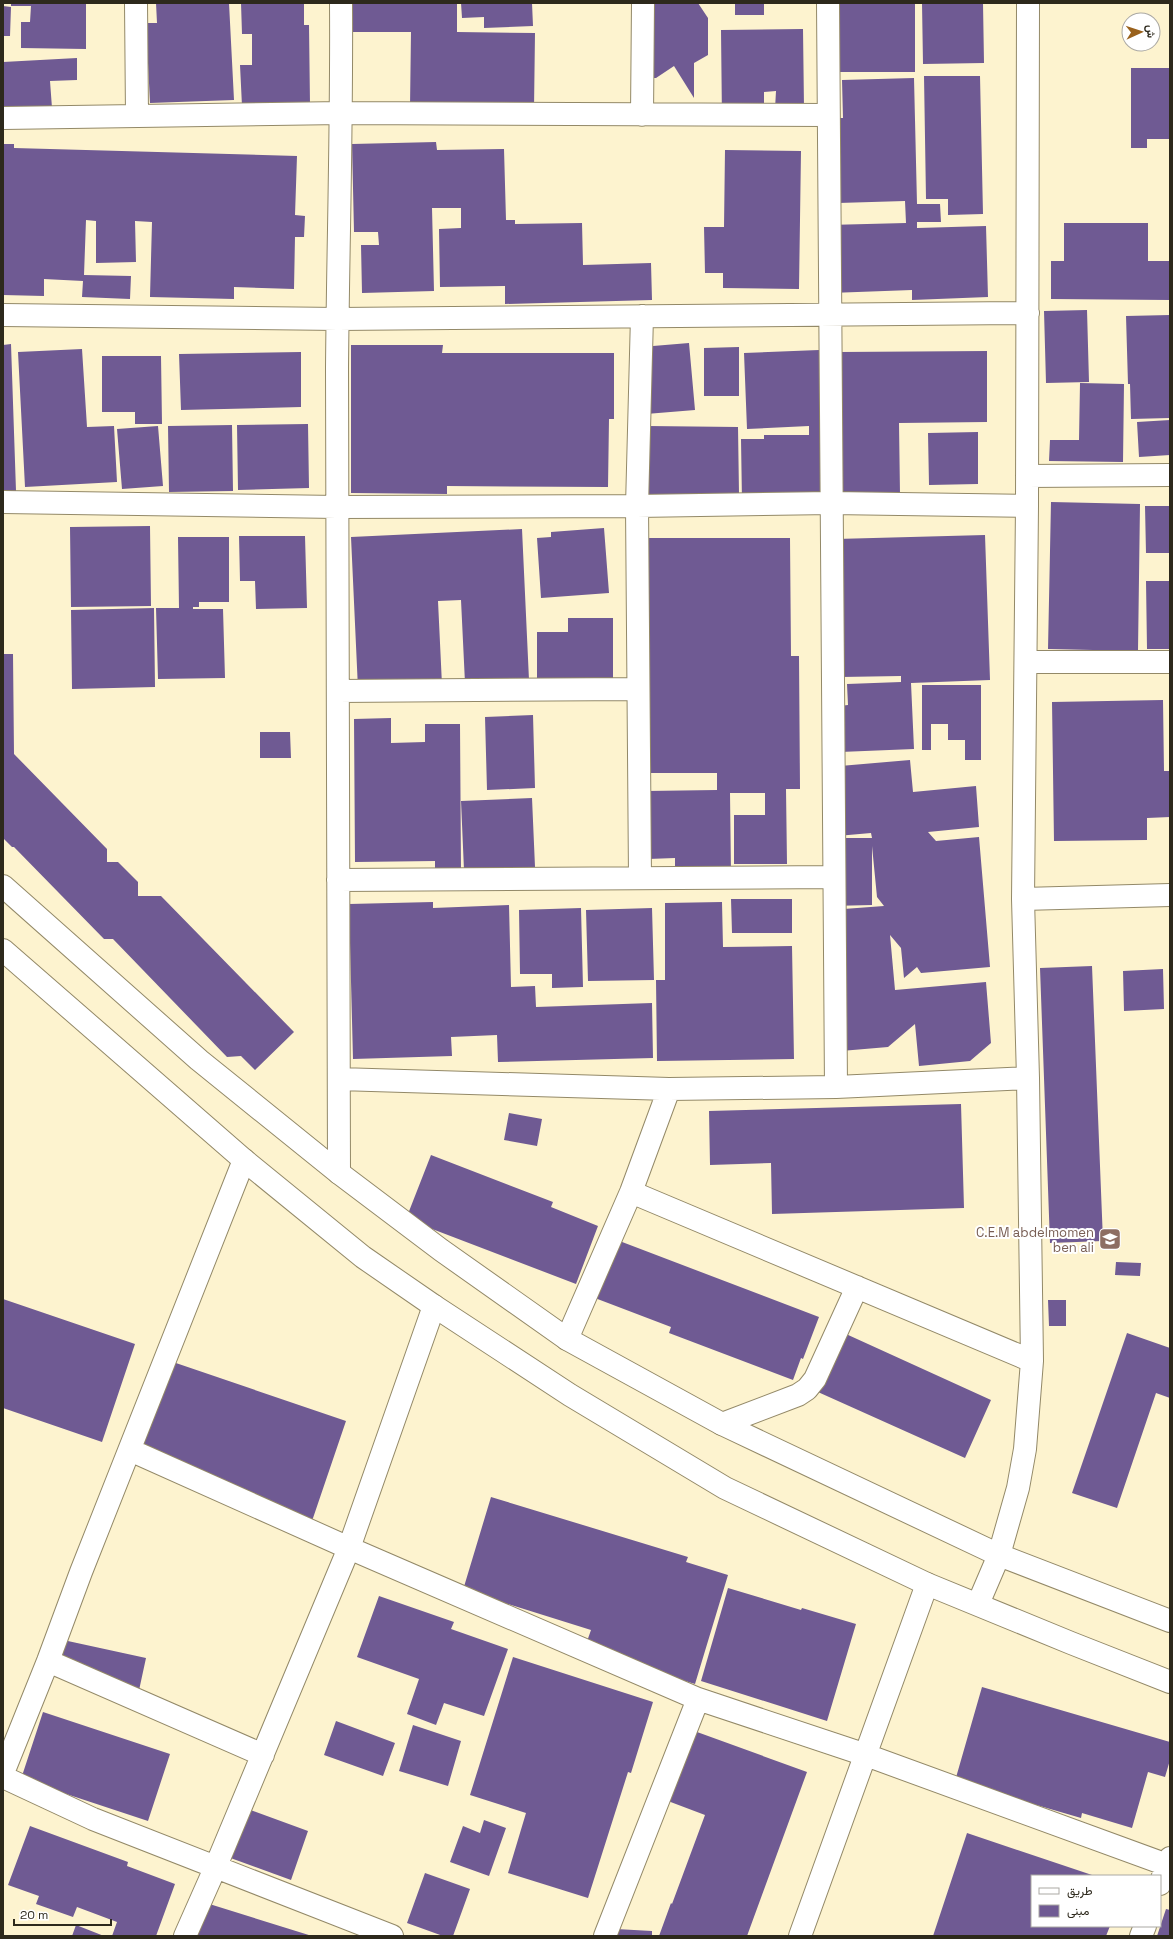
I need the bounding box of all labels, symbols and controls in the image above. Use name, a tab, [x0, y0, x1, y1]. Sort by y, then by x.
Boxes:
north arrow	[1121, 12, 1161, 52]
text: ش	[1144, 25, 1158, 38]
place label: C.E.M abdelmomen ben ali	[976, 1224, 1094, 1256]
school or university icon: C.E.M abdelmomen ben ali	[1097, 1226, 1123, 1252]
legend	[1031, 1875, 1161, 1927]
text: طريق	[1067, 1883, 1093, 1899]
scale bar	[14, 1901, 111, 1927]
text: مبنى	[1067, 1903, 1089, 1919]
text: 20 m	[20, 1907, 48, 1923]

